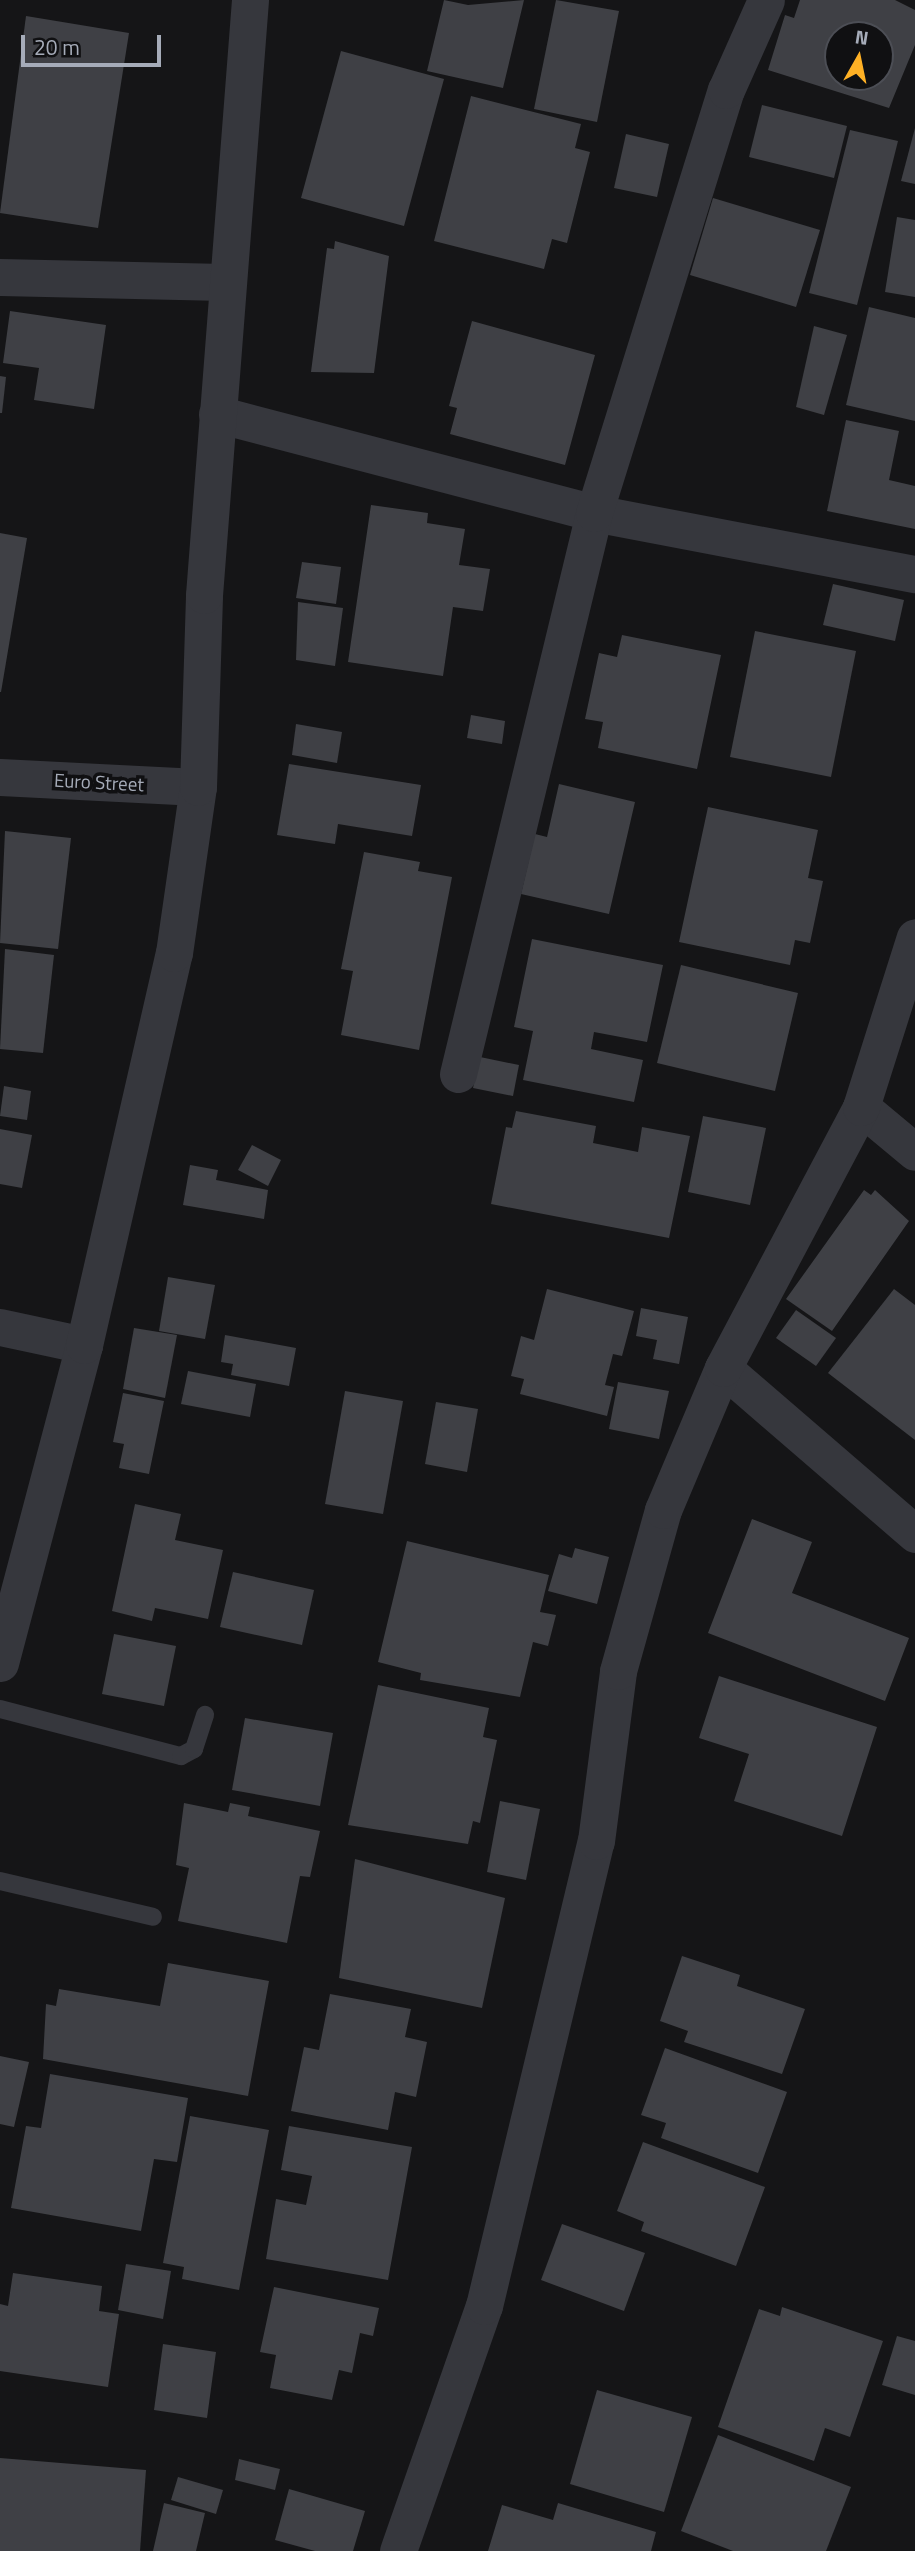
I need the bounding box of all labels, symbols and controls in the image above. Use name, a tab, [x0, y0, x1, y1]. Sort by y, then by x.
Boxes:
scale bar	[24, 21, 164, 65]
north arrow	[824, 21, 894, 91]
text: N	[853, 21, 871, 52]
text: 20 m	[34, 31, 80, 63]
street label: Euro Street	[53, 768, 145, 796]

